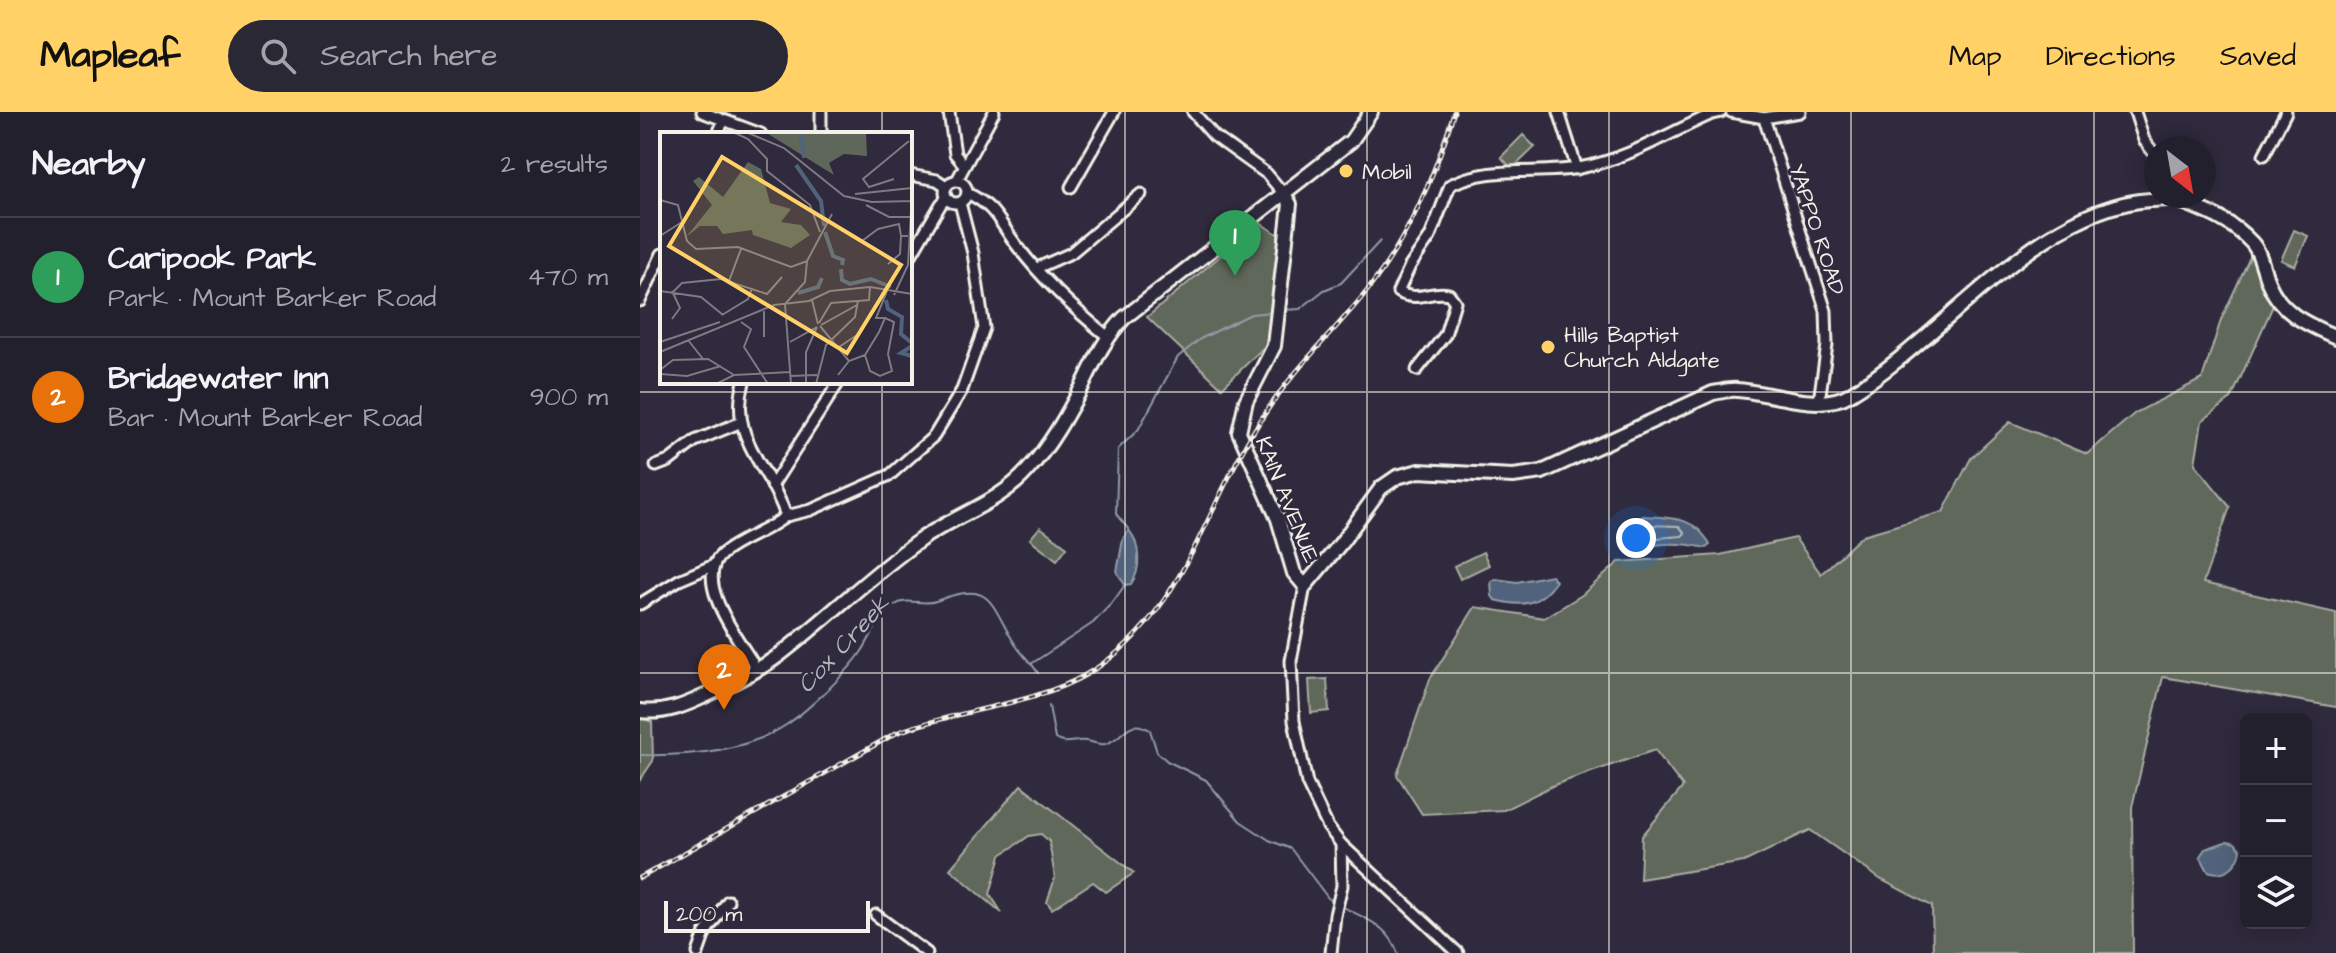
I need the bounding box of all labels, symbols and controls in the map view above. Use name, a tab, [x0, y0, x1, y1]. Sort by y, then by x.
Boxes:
search box	[228, 20, 788, 92]
text: Mapleaf	[40, 30, 180, 82]
icon: search	[256, 34, 300, 78]
text: Search here	[320, 35, 497, 77]
text: Map	[1949, 37, 2002, 76]
text: Directions	[2046, 37, 2176, 76]
text: Saved	[2220, 37, 2296, 76]
inset map	[660, 132, 912, 384]
north arrow	[2144, 136, 2216, 208]
text: Nearby	[32, 140, 146, 188]
text: 2 results	[500, 146, 608, 182]
place label: Mobil	[1362, 157, 1412, 188]
street label: YAPPO ROAD	[1781, 160, 1852, 299]
marker: Mobil	[1337, 162, 1355, 180]
pin: 1	[1209, 210, 1261, 276]
text: Caripook Park	[108, 238, 316, 280]
text: 1	[56, 259, 60, 295]
text: 470 m	[527, 259, 608, 295]
text: Park · Mount Barker Road	[108, 280, 436, 316]
place label: Hills Baptist Church Aldgate	[1564, 320, 1720, 377]
marker: Hills Baptist Church Aldgate	[1539, 338, 1557, 356]
text: Bridgewater Inn	[108, 358, 329, 400]
text: 2	[51, 379, 65, 415]
text: 900 m	[530, 379, 608, 415]
text: Bar · Mount Barker Road	[108, 400, 422, 436]
street label: KAIN AVENUE	[1247, 432, 1326, 567]
your location	[1616, 518, 1656, 558]
water label: Cox Creek	[790, 587, 899, 701]
pin: 2	[698, 644, 750, 710]
map controls	[2240, 713, 2312, 929]
button: +	[2240, 713, 2312, 785]
button: −	[2240, 785, 2312, 857]
button: layers	[2240, 857, 2312, 929]
scale bar	[664, 897, 870, 933]
text: 200 m	[676, 899, 742, 930]

